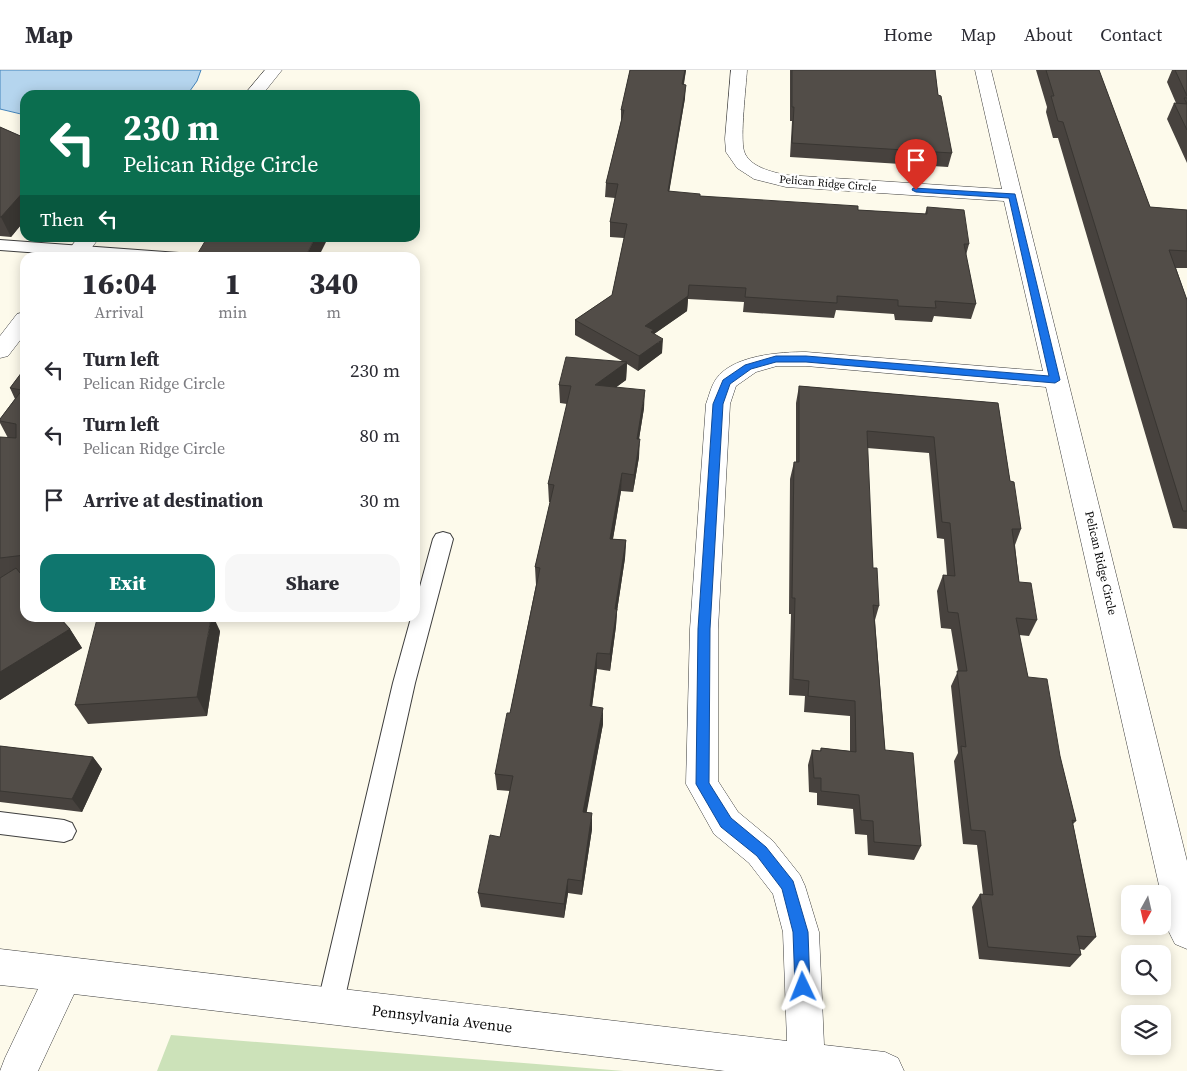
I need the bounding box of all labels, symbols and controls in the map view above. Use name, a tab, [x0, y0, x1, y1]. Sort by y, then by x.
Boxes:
text: Map	[25, 18, 73, 51]
text: Home	[884, 22, 933, 47]
text: Map	[961, 22, 996, 47]
text: About	[1024, 22, 1072, 47]
text: Contact	[1100, 22, 1162, 47]
text: 230 m	[123, 104, 219, 152]
icon: left	[40, 110, 105, 175]
pin	[895, 139, 937, 190]
icon: arrive	[902, 146, 930, 174]
text: Pelican Ridge Circle	[123, 149, 318, 179]
street label: Pelican Ridge Circle	[779, 172, 878, 195]
icon: left	[94, 205, 122, 233]
text: Then	[40, 206, 84, 232]
text: 16:04	[82, 263, 157, 304]
text: 1	[224, 263, 241, 304]
text: 340	[309, 263, 358, 304]
text: Arrival	[94, 301, 144, 323]
text: min	[218, 301, 247, 323]
text: m	[326, 301, 341, 323]
text: Turn left	[83, 346, 159, 372]
icon: left	[40, 356, 68, 384]
text: 230 m	[350, 357, 400, 383]
text: Pelican Ridge Circle	[83, 372, 225, 394]
text: Turn left	[83, 411, 159, 437]
icon: left	[40, 421, 68, 449]
text: 80 m	[359, 422, 400, 448]
text: Pelican Ridge Circle	[83, 437, 225, 459]
icon: arrive	[40, 486, 68, 514]
text: Arrive at destination	[83, 487, 263, 513]
text: 30 m	[359, 487, 400, 513]
street label: Pelican Ridge Circle	[1081, 509, 1121, 617]
button: Exit	[40, 554, 215, 612]
button: Share	[225, 554, 400, 612]
north arrow	[1121, 885, 1171, 935]
map controls	[1121, 885, 1171, 1055]
button: search	[1121, 945, 1171, 995]
position arrow	[776, 960, 828, 1012]
street label: Pennsylvania Avenue	[371, 999, 514, 1038]
button: layers	[1121, 1005, 1171, 1055]

